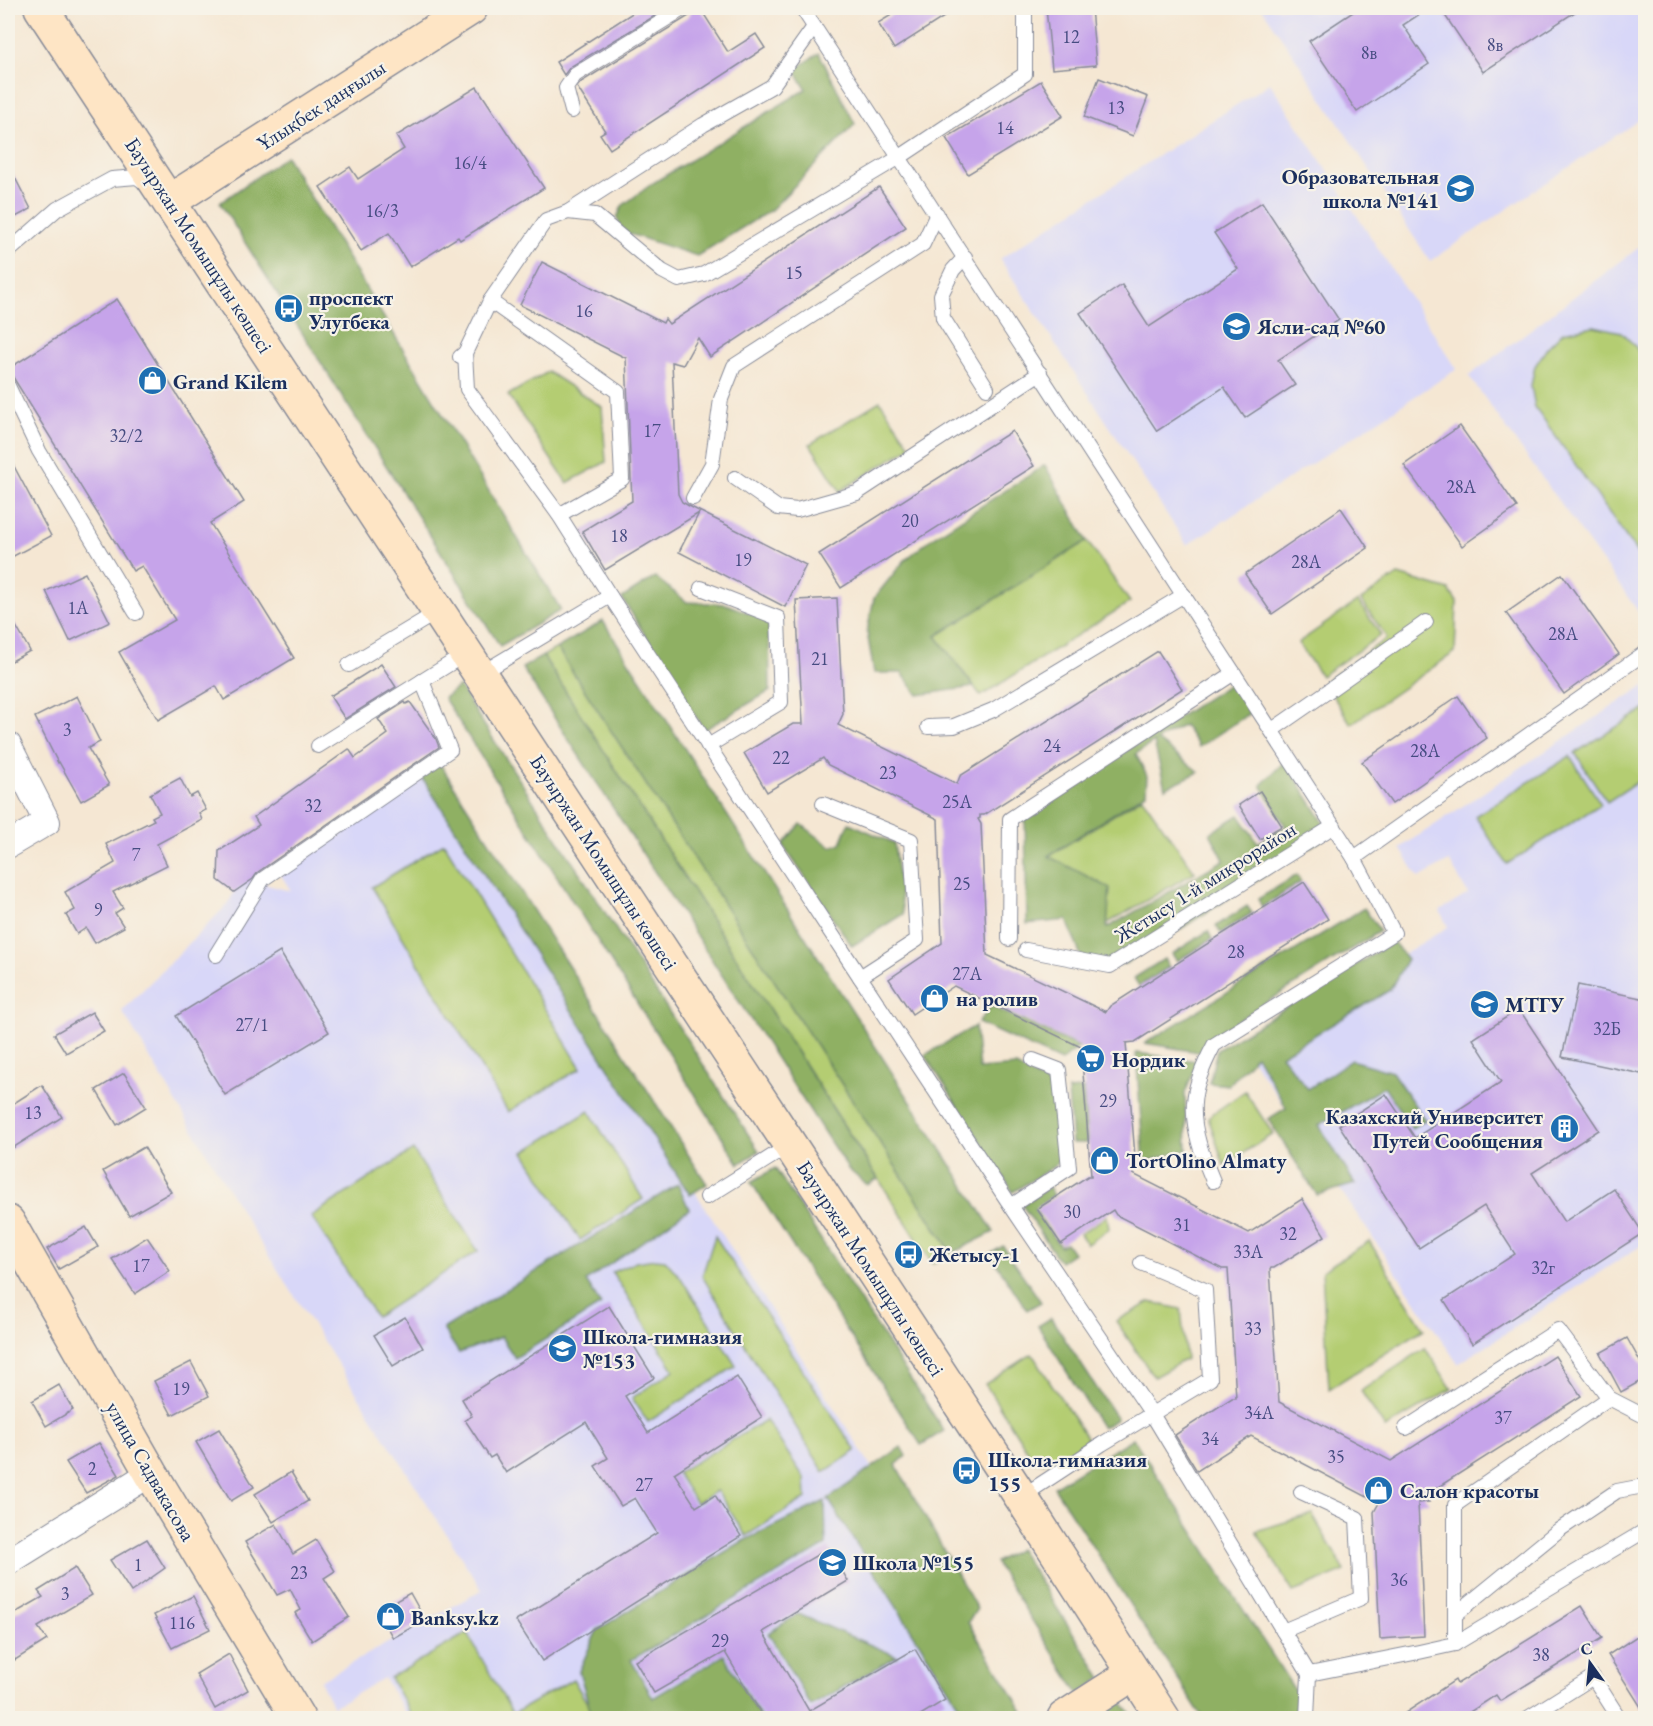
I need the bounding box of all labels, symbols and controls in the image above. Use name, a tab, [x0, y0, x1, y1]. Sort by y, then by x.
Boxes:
house number: 12	[1062, 25, 1080, 48]
house number: 8в	[1487, 33, 1503, 56]
house number: 8в	[1361, 41, 1377, 64]
street label: Ұлықбек даңғылы	[252, 53, 391, 157]
house number: 13	[1107, 96, 1125, 119]
house number: 14	[996, 116, 1014, 139]
street label: Бауыржан Момышұлы көшесі	[119, 132, 279, 358]
house number: 16/4	[453, 151, 487, 174]
place label: Образовательная школа №141	[1282, 163, 1439, 214]
school or university icon: Образовательная школа №141	[1444, 172, 1476, 204]
house number: 16/3	[365, 199, 399, 222]
house number: 15	[785, 261, 803, 284]
place label: проспект Улугбека	[308, 284, 394, 335]
bus stop icon: проспект Улугбека	[272, 293, 304, 325]
house number: 16	[575, 299, 593, 322]
school or university icon: Ясли-сад №60	[1220, 310, 1252, 342]
place label: Ясли-сад №60	[1256, 313, 1385, 340]
shop icon: Grand Kilem	[136, 365, 168, 397]
place label: Grand Kilem	[173, 368, 288, 395]
house number: 17	[643, 419, 661, 442]
house number: 32/2	[109, 424, 143, 447]
house number: 28А	[1446, 475, 1476, 498]
house number: 20	[901, 509, 919, 532]
house number: 18	[610, 524, 628, 547]
house number: 19	[734, 548, 752, 571]
house number: 28А	[1291, 550, 1321, 573]
house number: 1А	[67, 596, 89, 619]
house number: 28А	[1548, 622, 1578, 645]
house number: 21	[811, 647, 829, 670]
house number: 3	[63, 718, 71, 741]
house number: 24	[1043, 734, 1061, 757]
house number: 28А	[1410, 739, 1440, 762]
house number: 22	[772, 746, 790, 769]
street label: Бауыржан Момышұлы көшесі	[524, 749, 684, 975]
house number: 23	[879, 761, 897, 784]
house number: 25А	[942, 790, 972, 813]
house number: 32	[304, 794, 322, 817]
street label: Жетысу 1-й микрорайон	[1108, 815, 1301, 949]
house number: 7	[132, 843, 141, 866]
house number: 25	[953, 872, 971, 895]
house number: 9	[94, 898, 103, 921]
house number: 28	[1227, 940, 1245, 963]
house number: 27А	[952, 962, 982, 985]
shop icon: на ролив	[919, 982, 951, 1014]
place label: на ролив	[956, 985, 1038, 1012]
school or university icon: МТГУ	[1468, 988, 1500, 1020]
place label: МТГУ	[1505, 991, 1565, 1018]
house number: 27/1	[235, 1013, 269, 1036]
house number: 32Б	[1593, 1017, 1621, 1040]
supermarket icon: Нордик	[1075, 1043, 1107, 1075]
place label: Нордик	[1112, 1046, 1186, 1073]
house number: 29	[1099, 1089, 1117, 1112]
house number: 13	[24, 1101, 42, 1124]
place label: Казахский Университет Путей Сообщения	[1325, 1103, 1544, 1154]
building icon: Казахский Университет Путей Сообщения	[1548, 1112, 1580, 1144]
shop icon: TortOlino Almaty	[1089, 1144, 1121, 1176]
place label: TortOlino Almaty	[1126, 1147, 1287, 1174]
street label: Бауыржан Момышұлы көшесі	[791, 1155, 951, 1381]
house number: 30	[1063, 1200, 1081, 1223]
house number: 31	[1173, 1213, 1191, 1236]
house number: 32	[1279, 1222, 1297, 1245]
bus stop icon: Жетысу-1	[892, 1238, 924, 1270]
house number: 33А	[1233, 1240, 1263, 1263]
place label: Жетысу-1	[928, 1241, 1020, 1268]
house number: 17	[132, 1254, 150, 1277]
house number: 32г	[1531, 1256, 1555, 1279]
house number: 33	[1244, 1317, 1262, 1340]
place label: Школа-гимназия №153	[583, 1323, 742, 1374]
school or university icon: Школа-гимназия №153	[546, 1332, 578, 1364]
house number: 19	[172, 1377, 190, 1400]
street label: улица Садвакасова	[100, 1396, 202, 1546]
house number: 34А	[1244, 1401, 1274, 1424]
house number: 37	[1494, 1406, 1512, 1429]
house number: 34	[1201, 1427, 1219, 1450]
house number: 35	[1327, 1445, 1345, 1468]
place label: Школа-гимназия 155	[988, 1446, 1147, 1497]
bus stop icon: Школа-гимназия 155	[951, 1455, 983, 1487]
house number: 2	[88, 1457, 97, 1480]
house number: 27	[635, 1473, 653, 1496]
shop icon: Салон красоты	[1363, 1474, 1395, 1506]
place label: Салон красоты	[1400, 1477, 1539, 1504]
school or university icon: Школа №155	[816, 1546, 848, 1578]
place label: Школа №155	[853, 1549, 974, 1576]
house number: 1	[134, 1553, 142, 1576]
house number: 23	[290, 1561, 308, 1584]
house number: 36	[1390, 1568, 1408, 1591]
house number: 3	[61, 1582, 69, 1605]
shop icon: Banksy.kz	[374, 1601, 406, 1633]
place label: Banksy.kz	[411, 1604, 499, 1631]
house number: 116	[169, 1611, 195, 1634]
house number: 29	[711, 1629, 729, 1652]
north arrow	[1560, 1633, 1620, 1693]
text: С	[1578, 1637, 1594, 1661]
house number: 38	[1532, 1643, 1550, 1666]

